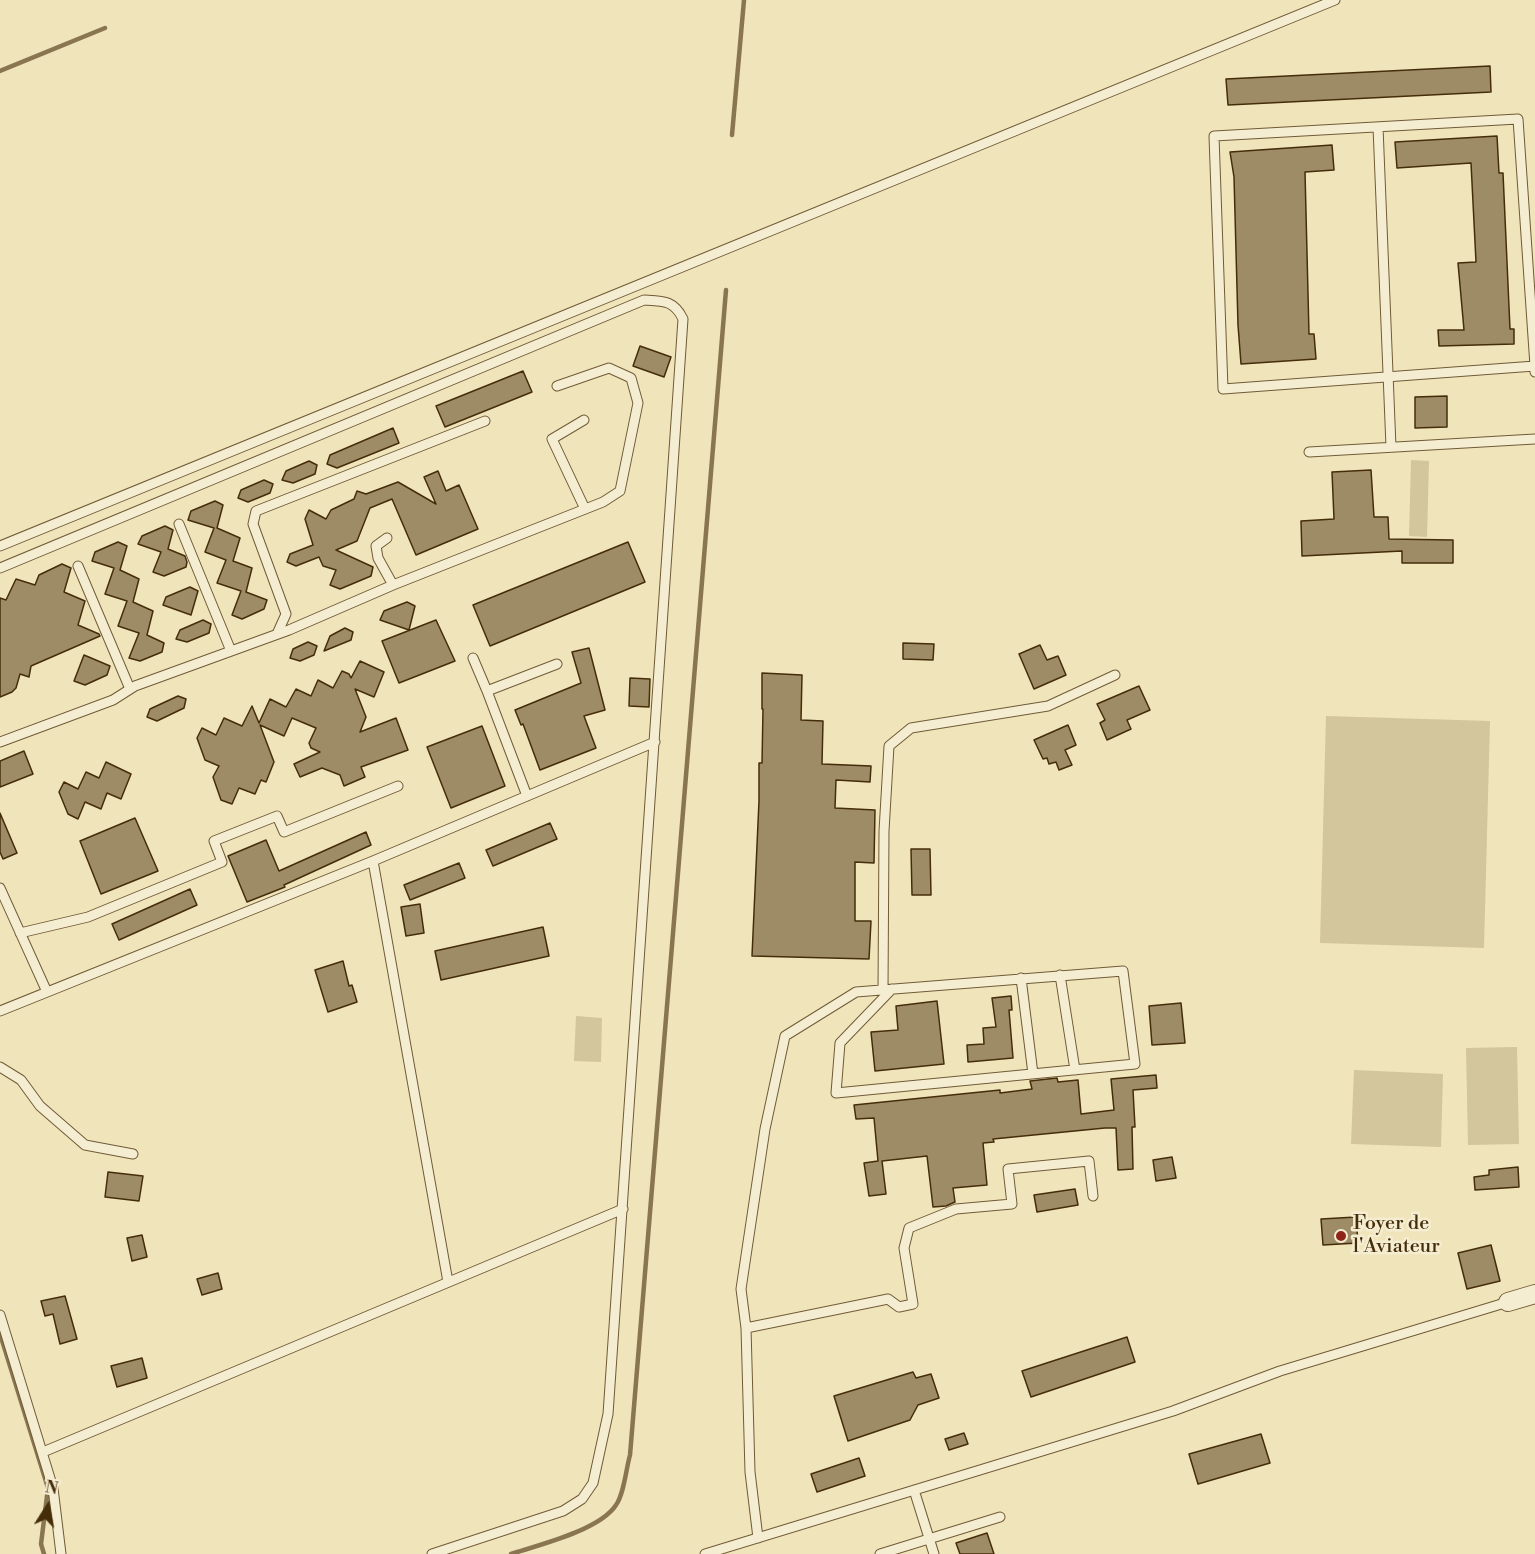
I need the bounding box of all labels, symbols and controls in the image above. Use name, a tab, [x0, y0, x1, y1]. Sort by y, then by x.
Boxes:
place label: Foyer de l'Aviateur	[1353, 1212, 1440, 1259]
marker: Foyer de l'Aviateur	[1334, 1229, 1348, 1243]
north arrow	[18, 1476, 78, 1536]
text: N	[43, 1477, 60, 1499]

